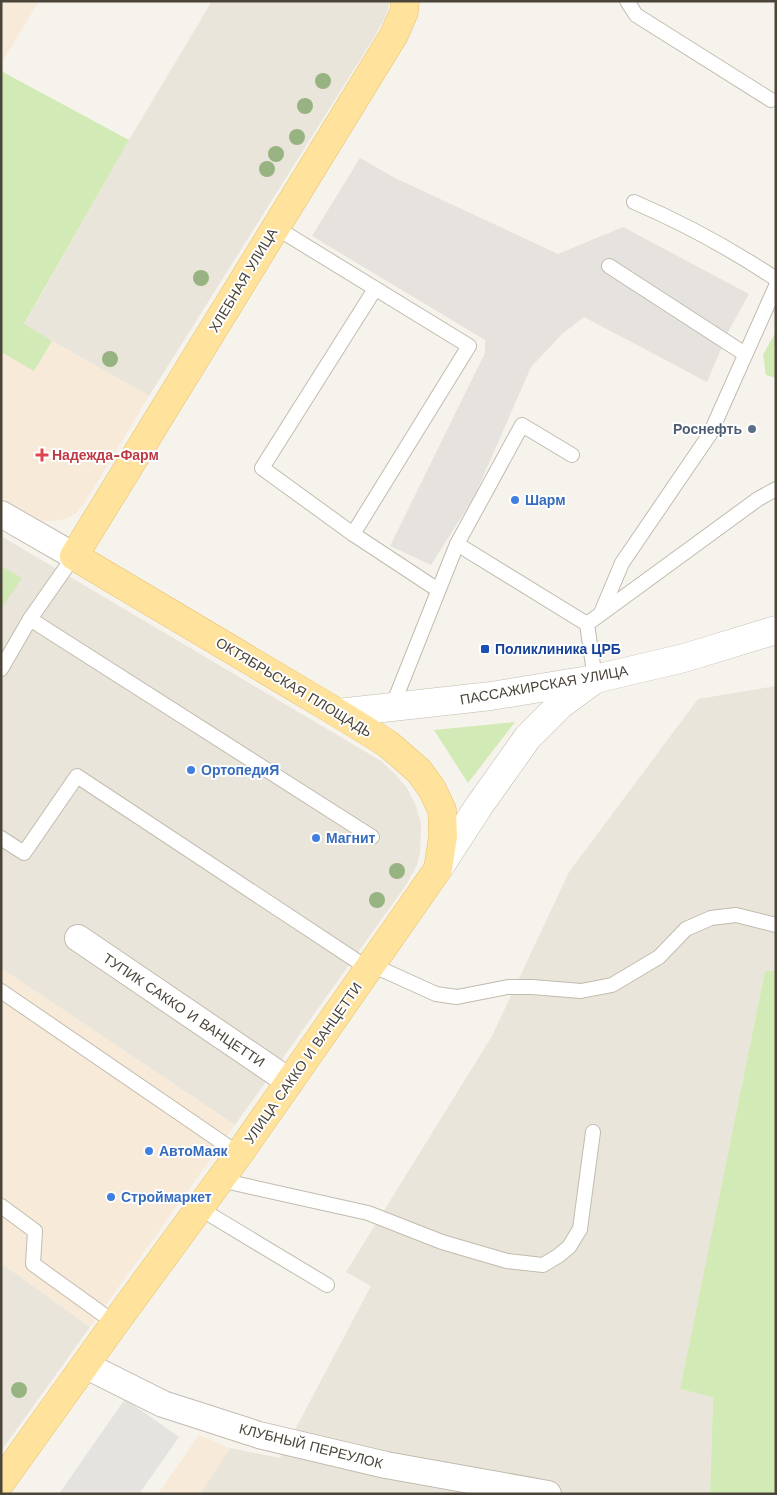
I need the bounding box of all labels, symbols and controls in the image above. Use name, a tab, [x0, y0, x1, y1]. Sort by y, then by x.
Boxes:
street label: ХЛЕБНАЯ УЛИЦА	[206, 224, 281, 335]
place label: Роснефть	[673, 421, 742, 437]
marker: Роснефть	[746, 423, 758, 435]
place label: Надежда-Фарм	[52, 447, 159, 463]
marker: Надежда-Фарм	[36, 449, 48, 461]
place label: Шарм	[525, 492, 566, 508]
marker: Шарм	[509, 494, 521, 506]
street label: ОКТЯБРЬСКАЯ ПЛОЩАДЬ	[213, 634, 375, 740]
place label: Поликлиника ЦРБ	[495, 641, 621, 657]
marker: Поликлиника ЦРБ	[479, 643, 491, 655]
street label: ПАССАЖИРСКАЯ УЛИЦА	[459, 662, 630, 708]
place label: ОртопедиЯ	[201, 762, 279, 778]
marker: ОртопедиЯ	[185, 764, 197, 776]
place label: Магнит	[326, 830, 376, 846]
marker: Магнит	[310, 832, 322, 844]
street label: ТУПИК САККО И ВАНЦЕТТИ	[100, 950, 268, 1070]
street label: УЛИЦА САККО И ВАНЦЕТТИ	[241, 979, 365, 1147]
place label: АвтоМаяк	[159, 1143, 229, 1159]
marker: АвтоМаяк	[143, 1145, 155, 1157]
place label: Строймаркет	[121, 1189, 212, 1205]
marker: Строймаркет	[105, 1191, 117, 1203]
street label: КЛУБНЫЙ ПЕРЕУЛОК	[237, 1419, 386, 1472]

